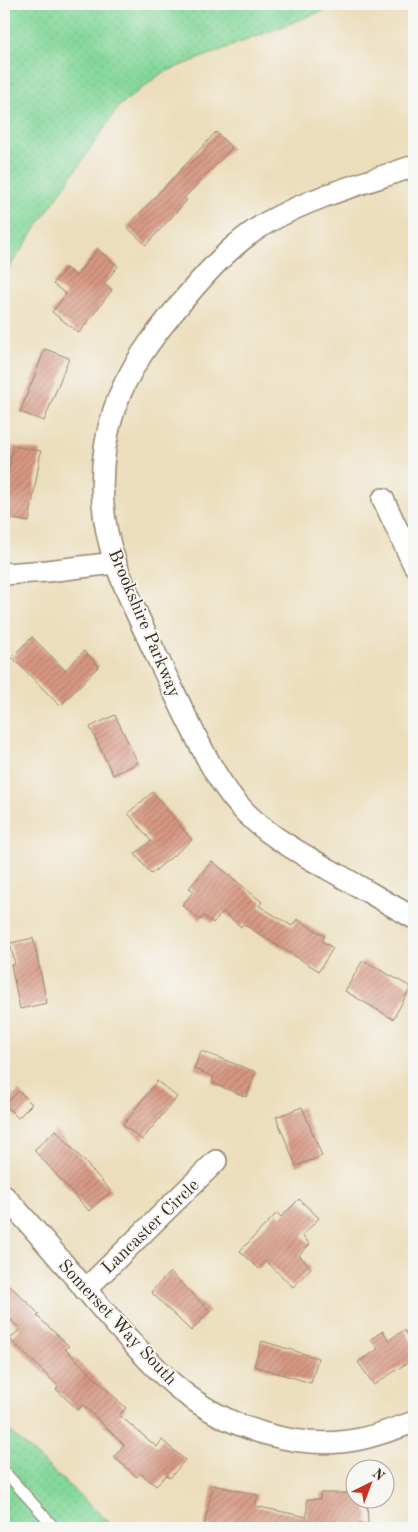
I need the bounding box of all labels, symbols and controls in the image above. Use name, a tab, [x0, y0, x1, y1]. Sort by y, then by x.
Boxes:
street label: Brookshire Parkway	[105, 547, 184, 700]
street label: Lancaster Circle	[99, 1176, 203, 1277]
street label: Somerset Way South	[55, 1256, 180, 1389]
north arrow	[346, 1460, 396, 1510]
text: N	[369, 1466, 387, 1484]

